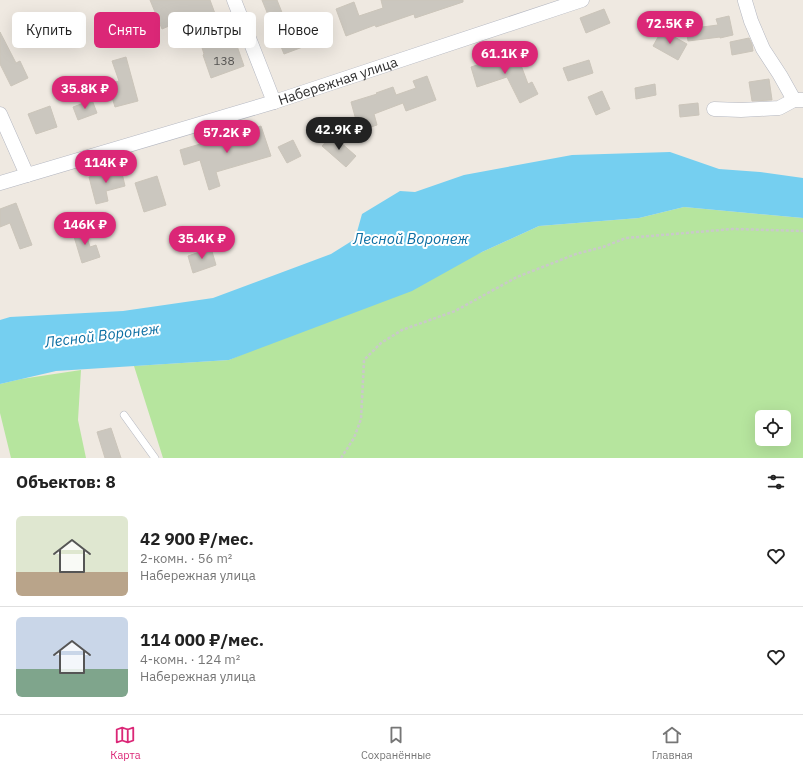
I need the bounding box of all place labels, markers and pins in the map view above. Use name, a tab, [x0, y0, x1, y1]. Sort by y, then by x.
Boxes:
pin: 72.5K ₽	[633, 11, 707, 45]
pin: 61.1K ₽	[468, 41, 542, 75]
pin: 35.8K ₽	[48, 76, 122, 110]
pin: 42.9K ₽	[302, 117, 376, 151]
pin: 57.2K ₽	[190, 120, 264, 154]
pin: 114K ₽	[73, 150, 139, 184]
pin: 146K ₽	[52, 212, 118, 246]
pin: 35.4K ₽	[165, 226, 239, 260]

